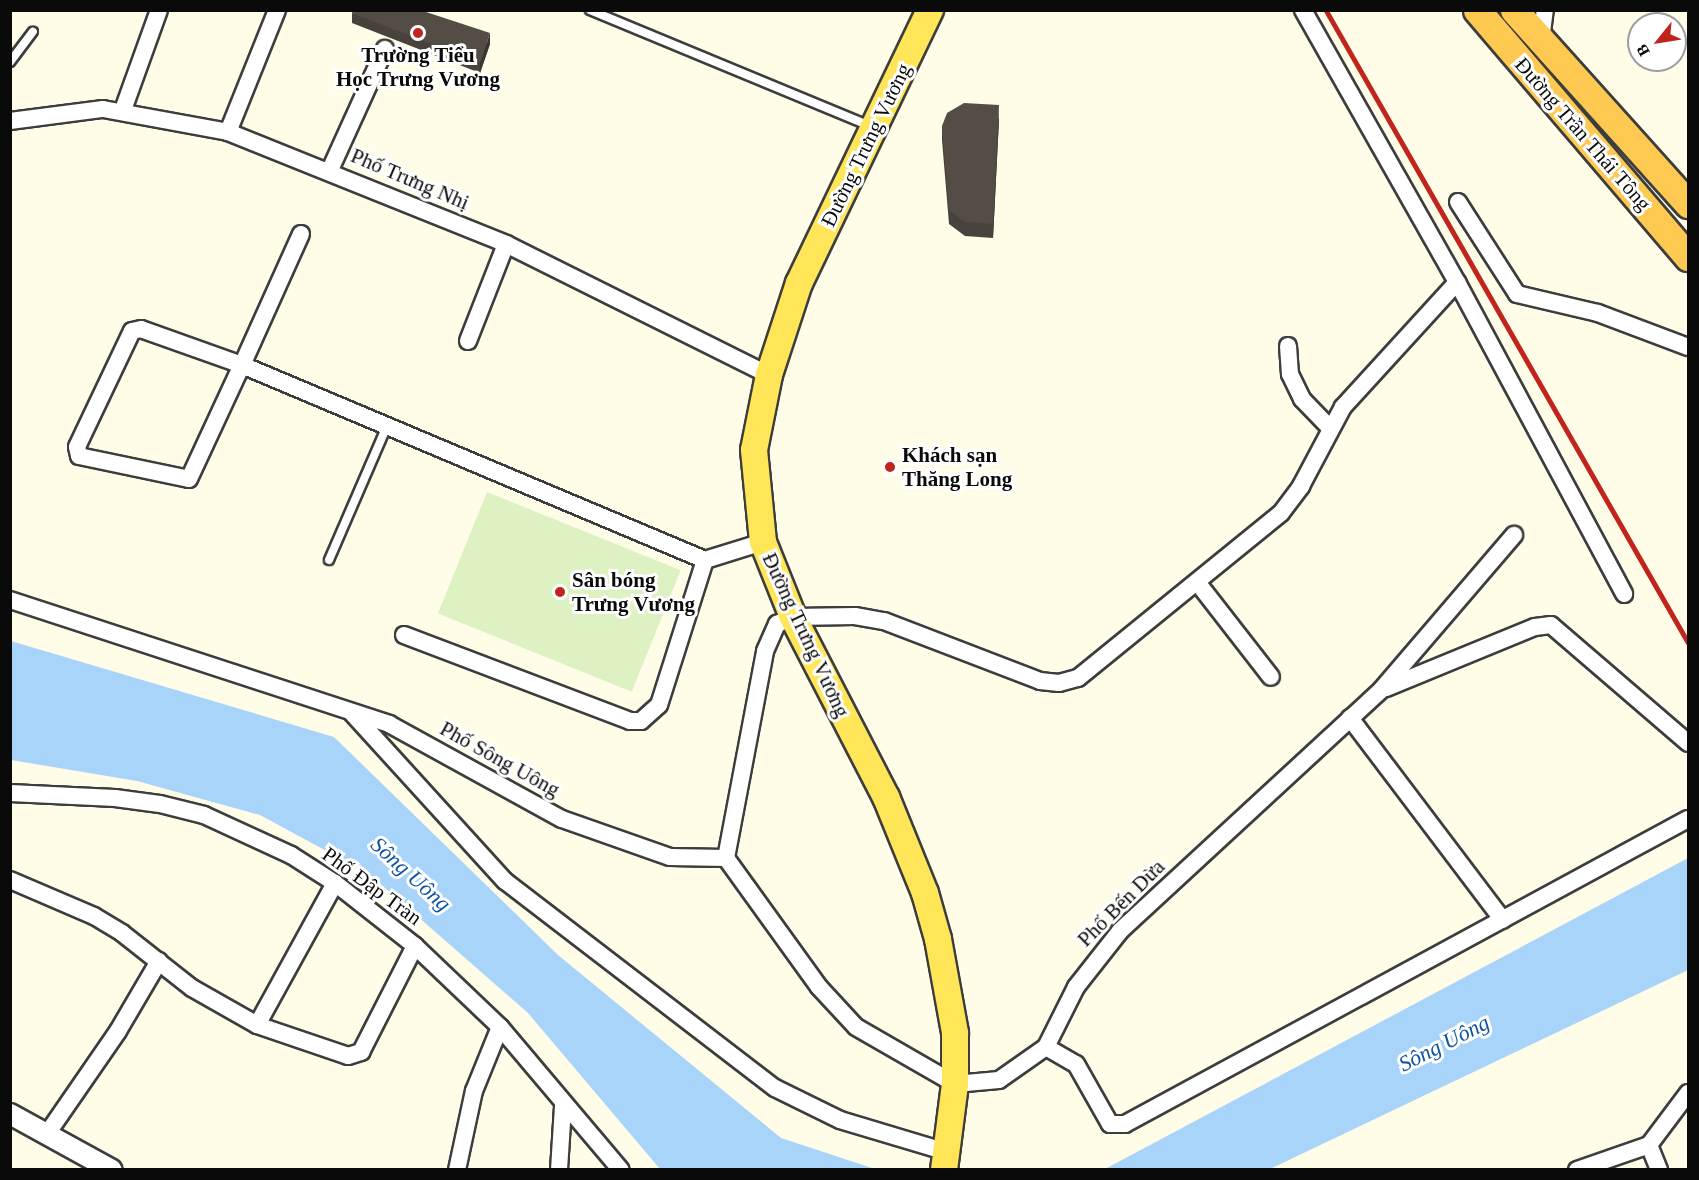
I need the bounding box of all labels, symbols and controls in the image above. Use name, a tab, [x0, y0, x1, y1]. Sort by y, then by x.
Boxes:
north arrow	[1627, 12, 1687, 72]
marker: Trường Tiểu Học Trưng Vương	[411, 26, 425, 40]
text: B	[1633, 41, 1653, 59]
place label: Trường Tiểu Học Trưng Vương	[336, 42, 500, 92]
street label: Đường Trần Thái Tông	[1509, 52, 1657, 216]
street label: Đường Trưng Vương	[815, 59, 917, 231]
street label: Phố Trưng Nhị	[347, 143, 473, 215]
place label: Khách sạn Thăng Long	[902, 442, 1012, 492]
marker: Khách sạn Thăng Long	[883, 460, 897, 474]
street label: Đường Trưng Vương	[757, 548, 855, 722]
place label: Sân bóng Trưng Vương	[572, 567, 695, 617]
marker: Sân bóng Trưng Vương	[553, 585, 567, 599]
street label: Phố Sông Uông	[436, 716, 564, 802]
water label: Sông Uông	[366, 831, 456, 917]
street label: Phố Đập Tràn	[317, 841, 427, 931]
street label: Phố Bến Dừa	[1072, 854, 1170, 952]
water label: Sông Uông	[1394, 1009, 1494, 1077]

